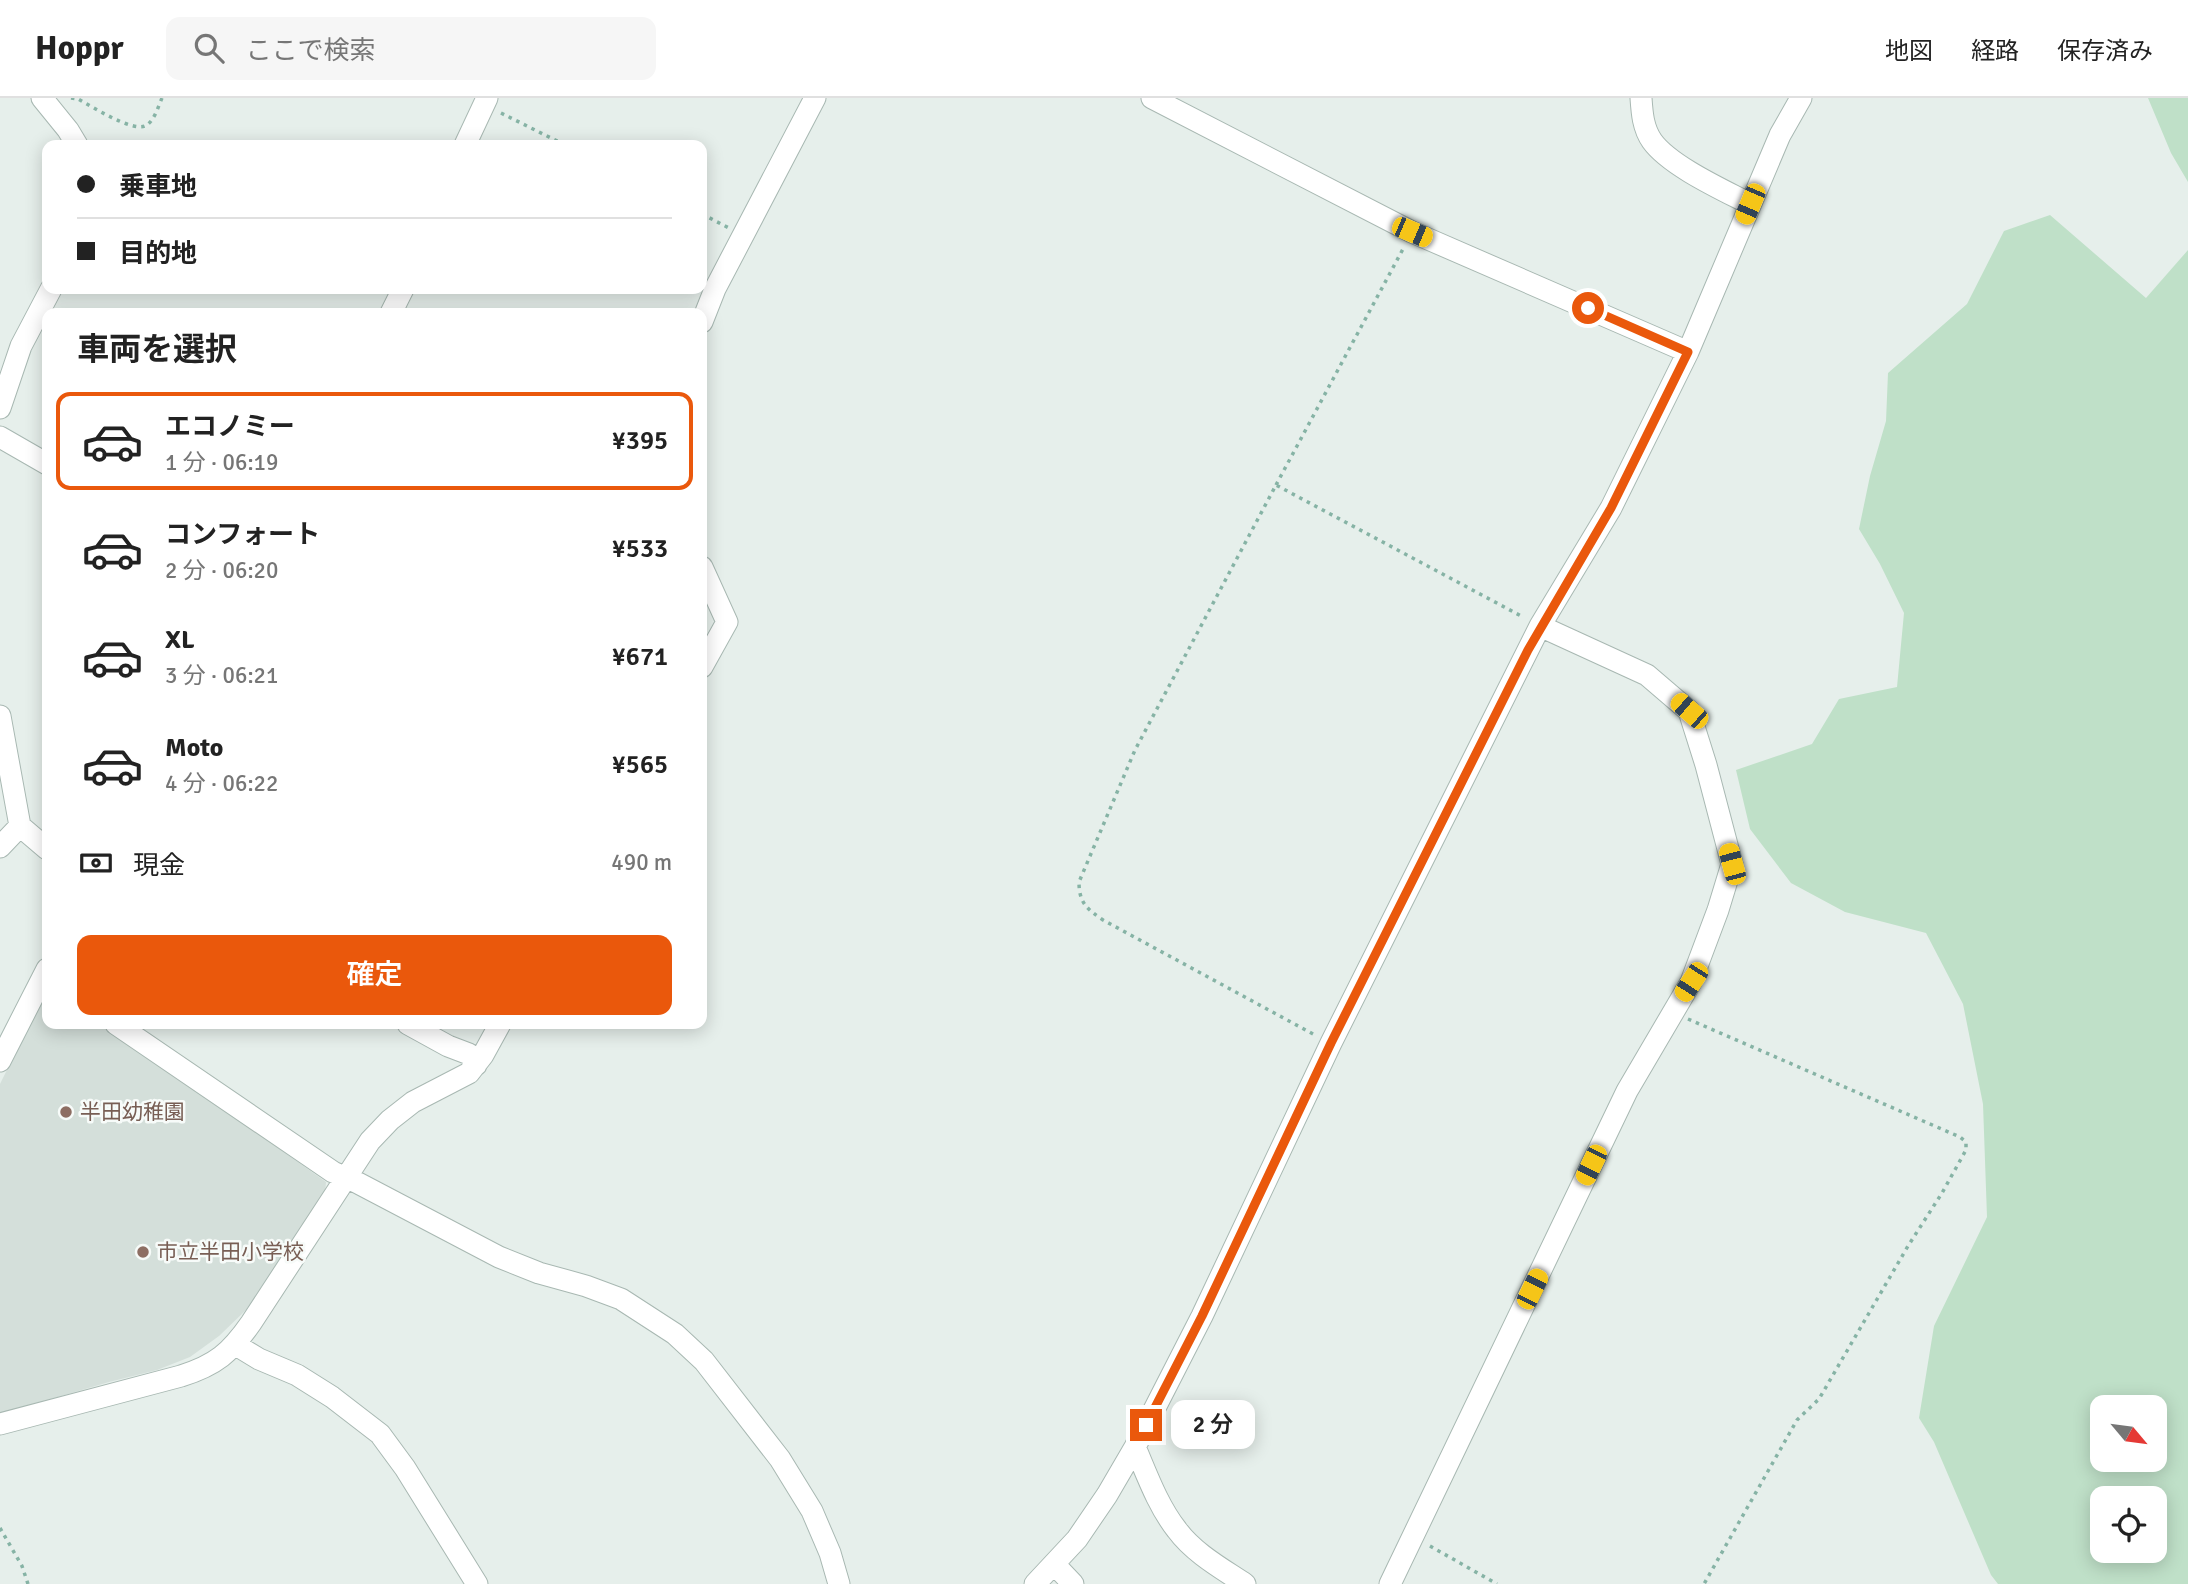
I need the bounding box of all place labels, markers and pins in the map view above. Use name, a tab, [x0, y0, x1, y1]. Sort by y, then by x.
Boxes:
place label: 半田幼稚園	[80, 1099, 185, 1125]
marker: 半田幼稚園	[58, 1104, 74, 1120]
place label: 市立半田小学校	[157, 1239, 304, 1265]
marker: 市立半田小学校	[135, 1244, 151, 1260]

